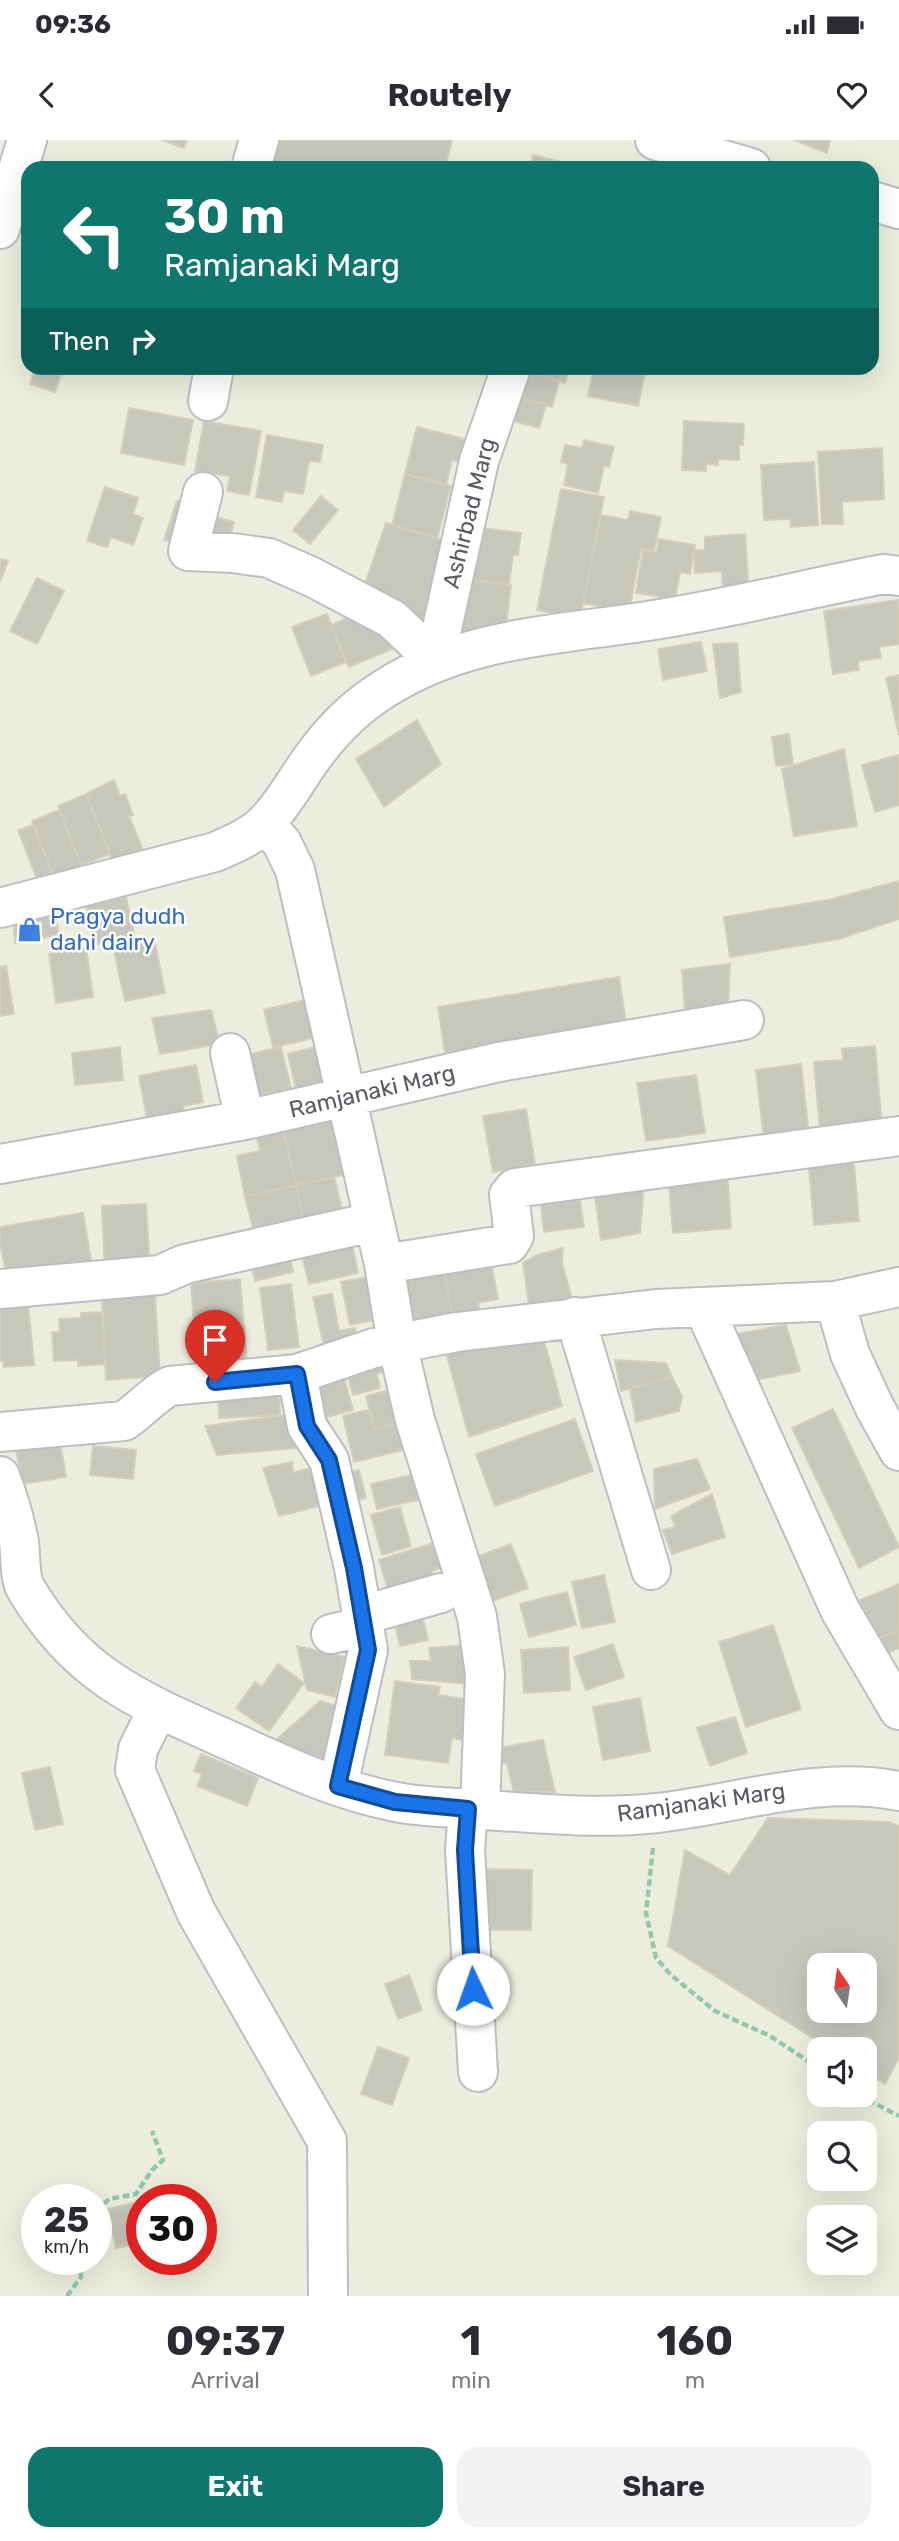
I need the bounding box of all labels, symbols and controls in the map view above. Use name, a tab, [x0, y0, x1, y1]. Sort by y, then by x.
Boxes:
text: 09:36	[35, 9, 111, 40]
icon: back	[28, 76, 66, 114]
text: Routely	[387, 76, 512, 114]
icon: heart	[833, 76, 871, 114]
text: 30 m	[164, 187, 285, 245]
icon: left	[49, 189, 140, 280]
text: Ramjanaki Marg	[164, 246, 400, 284]
icon: right	[124, 322, 162, 360]
text: Then	[49, 326, 110, 357]
street label: Ashirbad Marg	[437, 435, 501, 591]
place label: Pragya dudh dahi dairy	[50, 902, 186, 956]
shop icon: Pragya dudh dahi dairy	[16, 915, 44, 943]
street label: Ramjanaki Marg	[286, 1058, 458, 1124]
pin	[185, 1310, 245, 1382]
icon: arrive	[196, 1321, 234, 1359]
street label: Ramjanaki Marg	[615, 1776, 787, 1828]
position arrow	[436, 1952, 510, 2026]
north arrow	[807, 1953, 877, 2023]
map controls	[807, 1953, 877, 2275]
button: sound	[807, 2037, 877, 2107]
button: search	[807, 2121, 877, 2191]
speed limit sign: 30	[126, 2184, 217, 2275]
text: 25	[44, 2199, 89, 2241]
button: layers	[807, 2205, 877, 2275]
text: km/h	[44, 2236, 89, 2258]
text: 09:37	[166, 2316, 285, 2366]
text: 1	[460, 2316, 481, 2366]
text: 160	[657, 2316, 733, 2366]
text: Arrival	[191, 2366, 260, 2394]
text: min	[451, 2366, 491, 2394]
text: m	[685, 2366, 705, 2394]
button: Exit	[28, 2447, 443, 2527]
button: Share	[457, 2447, 871, 2527]

